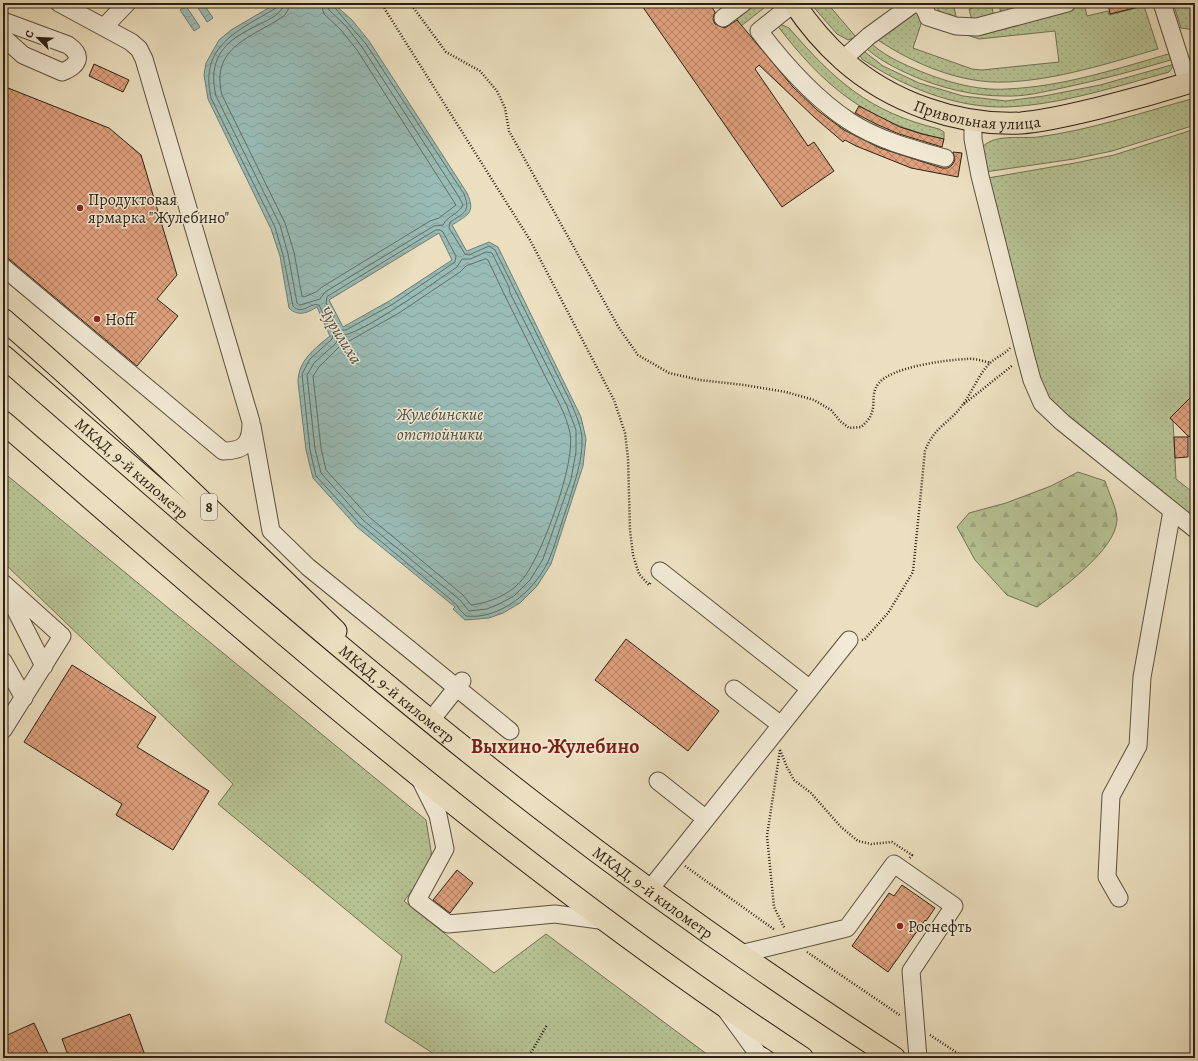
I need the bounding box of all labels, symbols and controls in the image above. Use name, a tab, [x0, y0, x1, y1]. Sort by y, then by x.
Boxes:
north arrow	[18, 18, 58, 58]
text: С	[21, 28, 38, 40]
street label: Привольная улица	[910, 95, 1043, 135]
place label: Продуктовая ярмарка "Жулебино"	[88, 189, 229, 229]
marker: Продуктовая ярмарка "Жулебино"	[75, 203, 85, 213]
water label: Чурилиха	[314, 302, 367, 369]
place label: Hoff	[105, 309, 138, 331]
marker: Hoff	[92, 314, 102, 324]
water label: Жулебинские отстойники	[396, 403, 483, 446]
street label: МКАД, 9-й километр	[70, 413, 193, 524]
road number: 8	[201, 494, 217, 520]
street label: МКАД, 9-й километр	[334, 640, 459, 749]
district label: Выхино-Жулебино	[471, 733, 639, 760]
street label: МКАД, 9-й километр	[588, 842, 717, 944]
place label: Роснефть	[908, 916, 972, 938]
marker: Роснефть	[895, 921, 905, 931]

